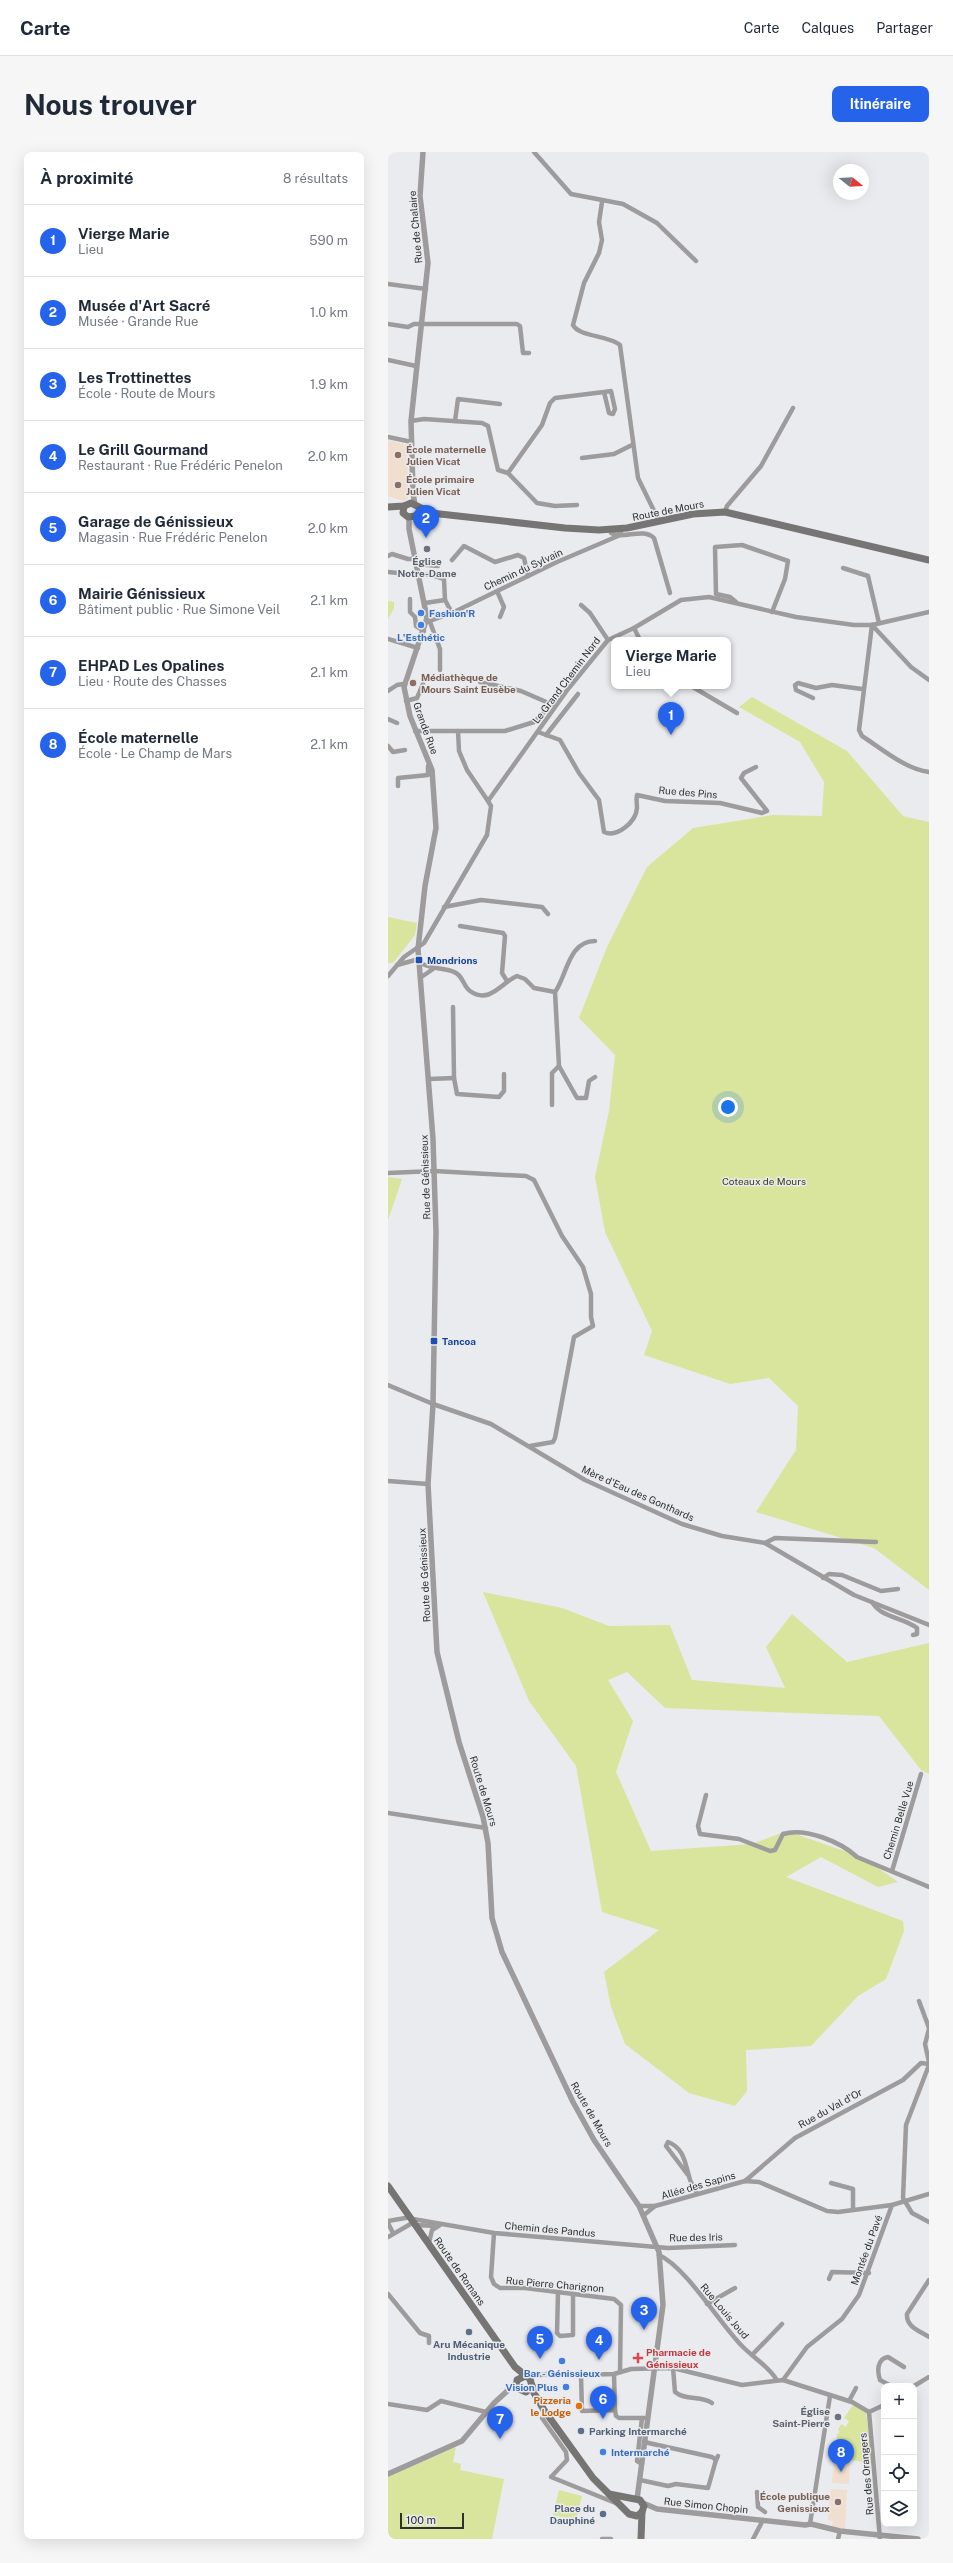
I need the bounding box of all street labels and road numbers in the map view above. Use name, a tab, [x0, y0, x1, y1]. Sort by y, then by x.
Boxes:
street label: Rue de Chalaire	[406, 190, 424, 264]
street label: Route de Mours	[631, 497, 705, 523]
street label: Chemin du Sylvain	[482, 545, 564, 593]
street label: Le Grand Chemin Nord	[530, 634, 602, 726]
street label: Grande Rue	[411, 700, 441, 756]
street label: Rue des Pins	[658, 783, 718, 801]
street label: Rue de Génissieux	[418, 1134, 432, 1220]
street label: Mère d'Eau des Gonthards	[580, 1463, 696, 1523]
street label: Route de Génissieux	[416, 1527, 432, 1623]
street label: Route de Mours	[468, 1754, 500, 1828]
street label: Chemin Belle Vue	[880, 1779, 916, 1861]
street label: Route de Mours	[569, 2079, 615, 2149]
street label: Rue du Val d'Or	[796, 2085, 864, 2130]
street label: Allée des Sapins	[659, 2169, 737, 2201]
street label: Montée du Pavé	[848, 2213, 884, 2287]
street label: Chemin des Pandus	[504, 2219, 596, 2239]
street label: Rue des Iris	[669, 2231, 723, 2243]
street label: Route de Romans	[432, 2234, 488, 2308]
street label: Rue Pierre Charignon	[505, 2274, 605, 2294]
street label: Rue Louis Joud	[698, 2281, 752, 2341]
street label: Rue des Orangers	[856, 2432, 876, 2516]
street label: Rue Simon Chopin	[663, 2495, 749, 2515]

